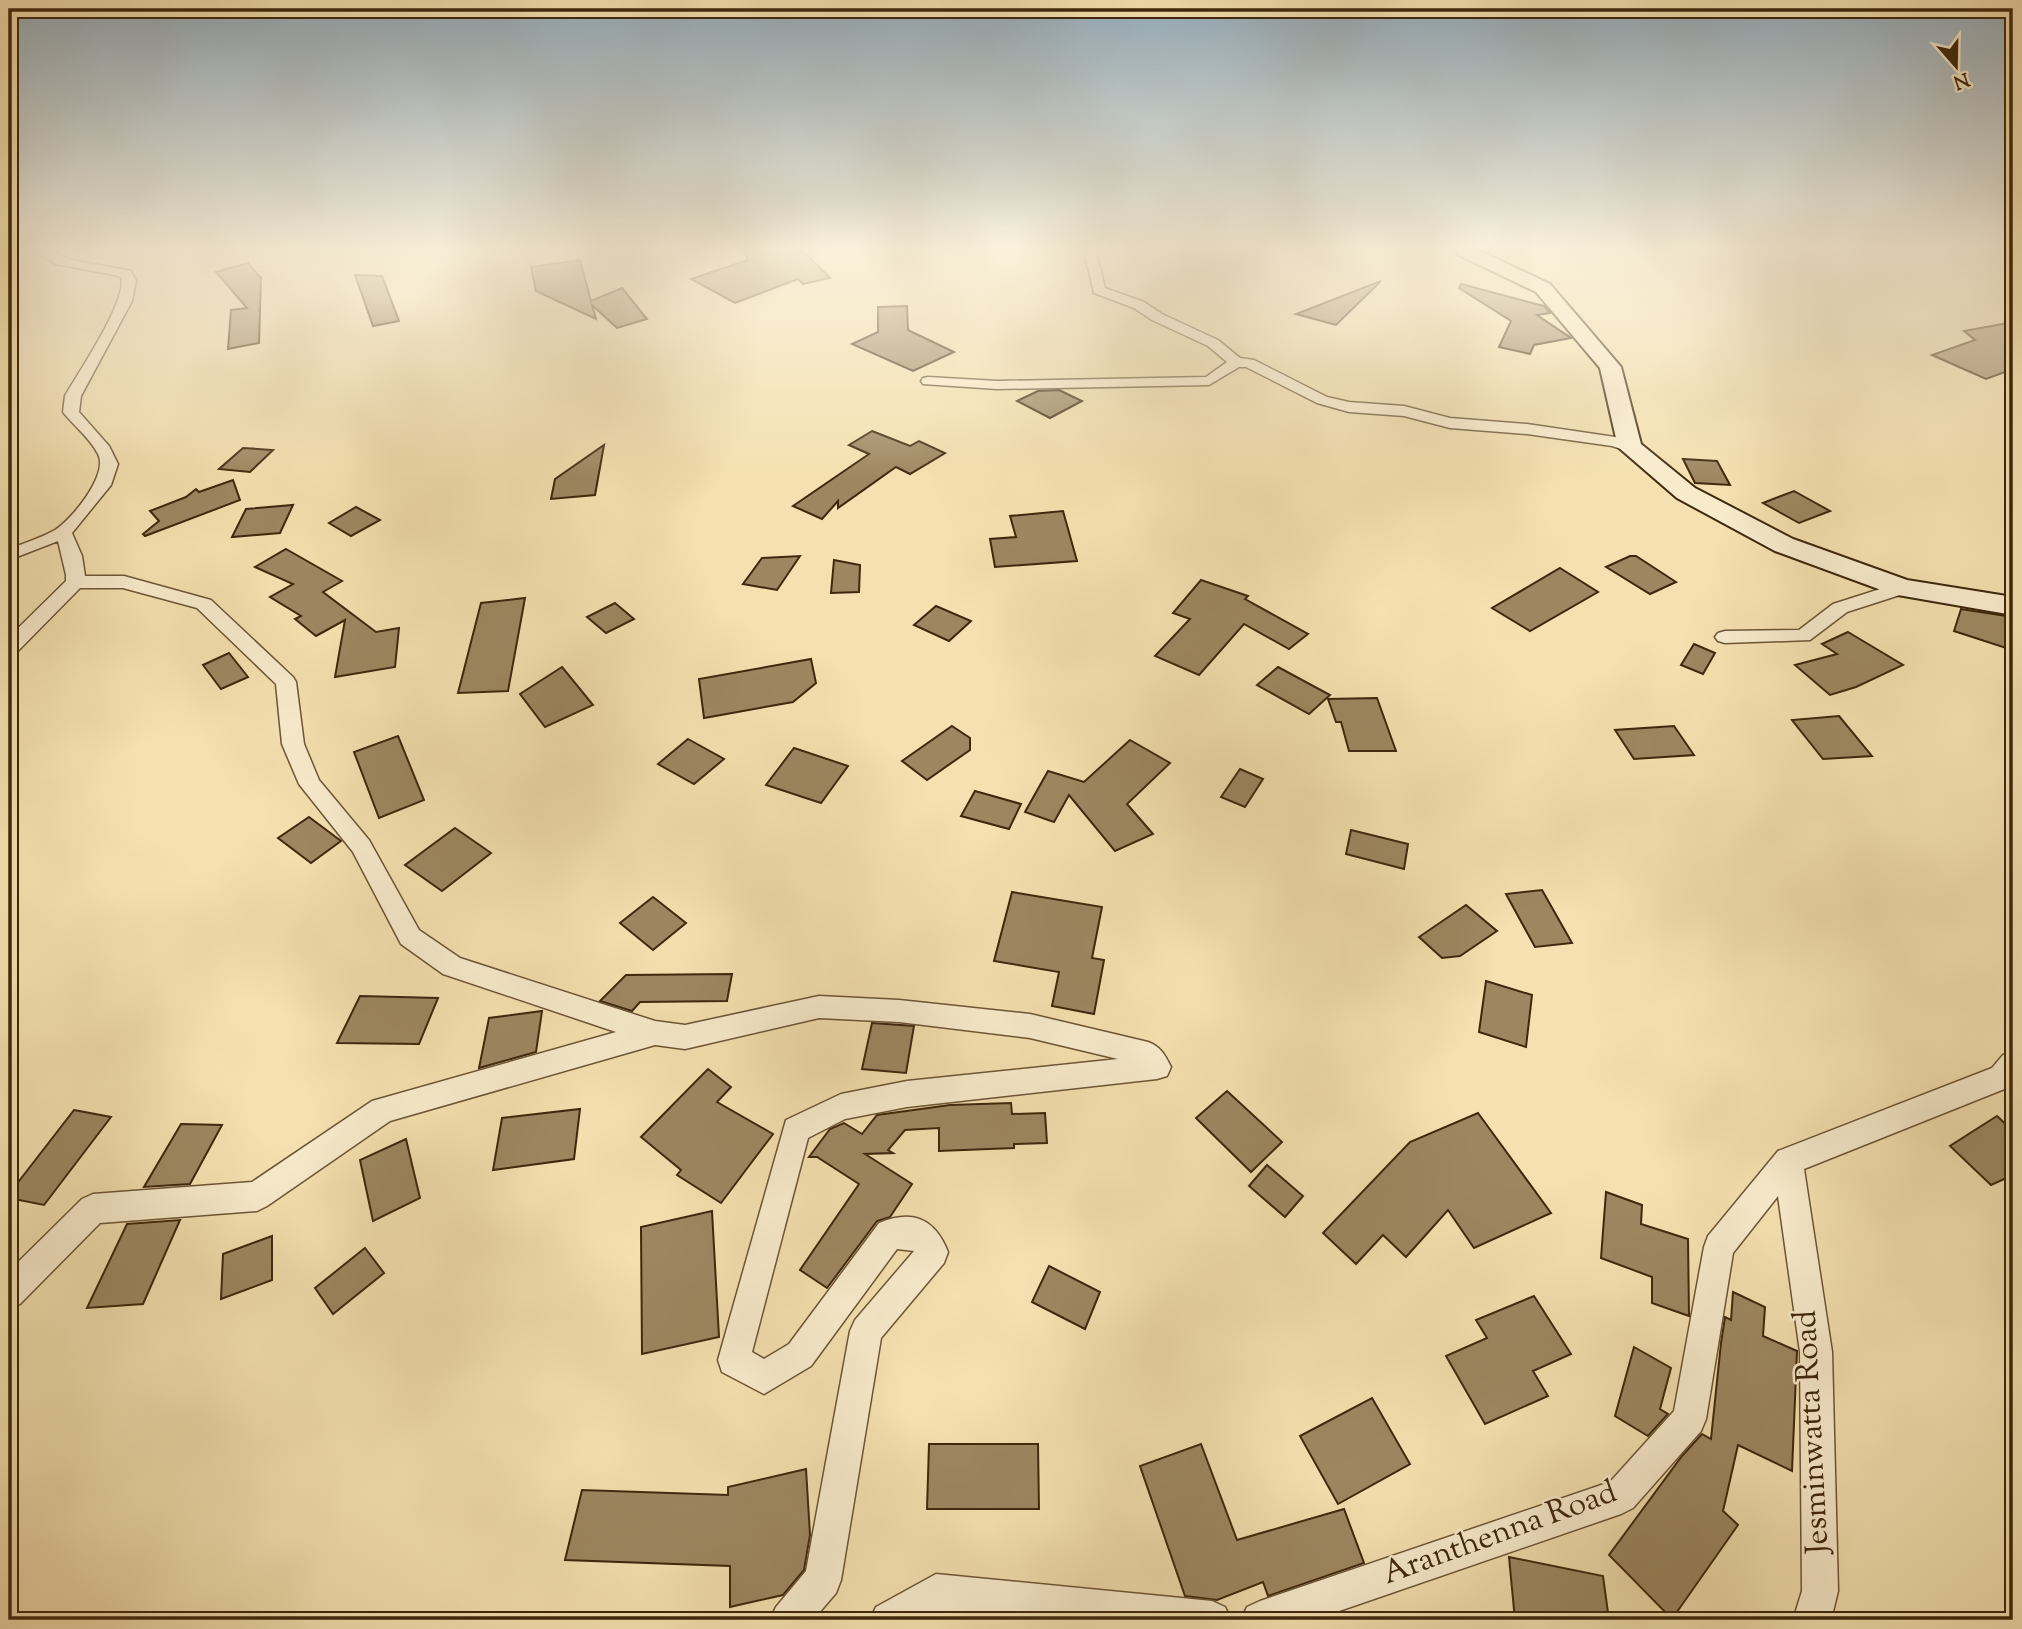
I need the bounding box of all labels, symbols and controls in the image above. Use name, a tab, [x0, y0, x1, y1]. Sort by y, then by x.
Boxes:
north arrow	[1920, 32, 1990, 102]
text: N	[1949, 64, 1973, 95]
street label: Jesminwatta Road	[1784, 1309, 1842, 1557]
street label: Aranthenna Road	[1376, 1470, 1624, 1598]

